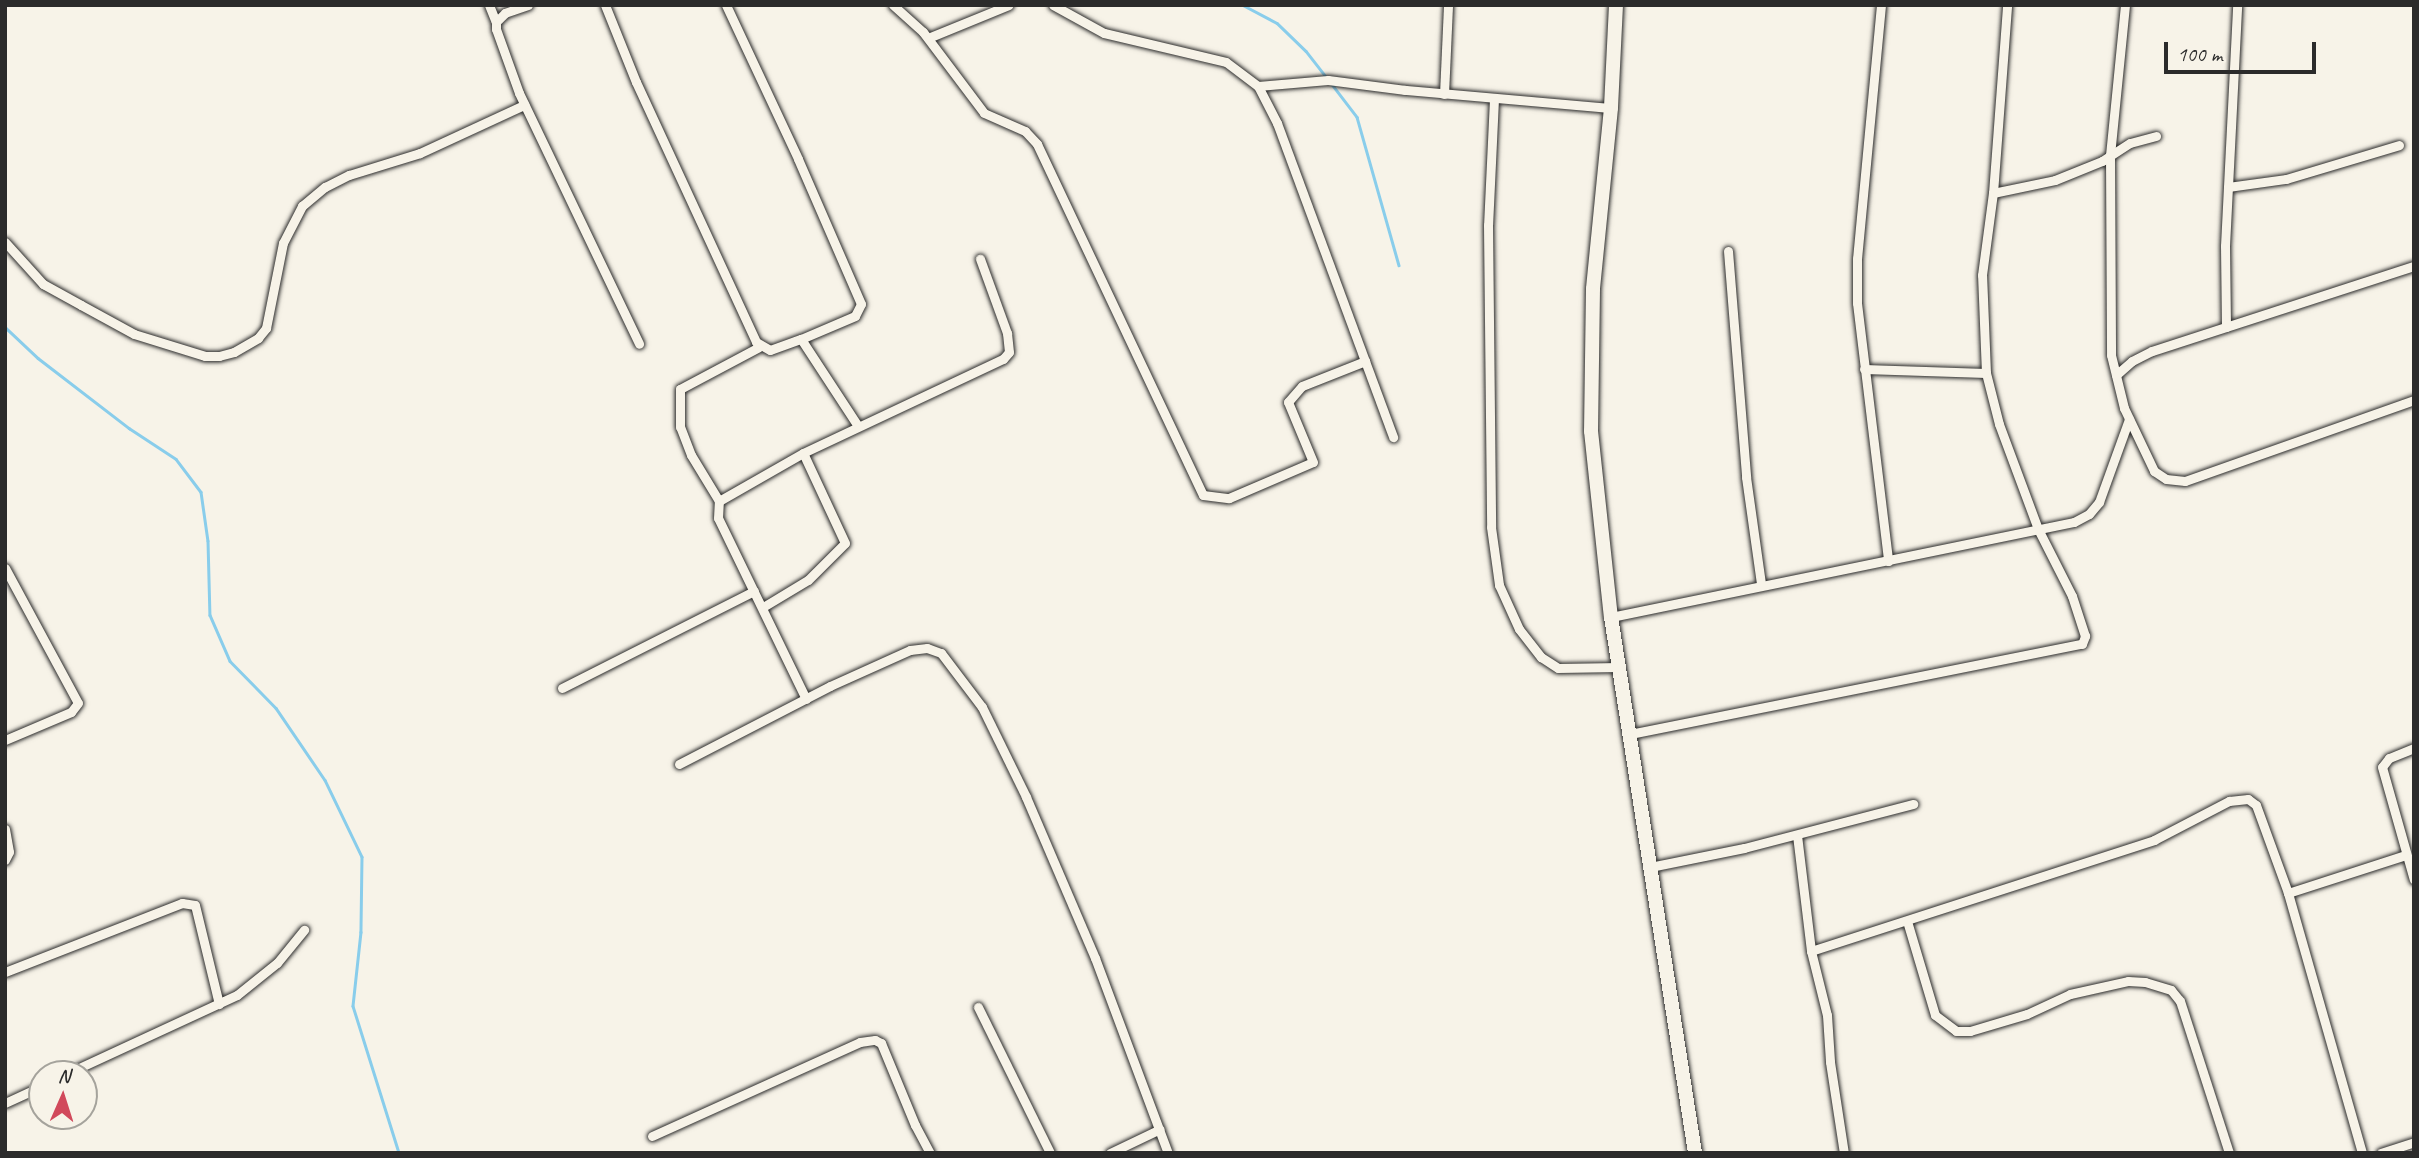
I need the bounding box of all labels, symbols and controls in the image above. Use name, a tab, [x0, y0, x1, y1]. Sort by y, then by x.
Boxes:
scale bar	[2167, 28, 2319, 72]
text: 100 m	[2177, 41, 2222, 67]
north arrow	[28, 1060, 98, 1130]
text: N	[57, 1064, 70, 1088]

